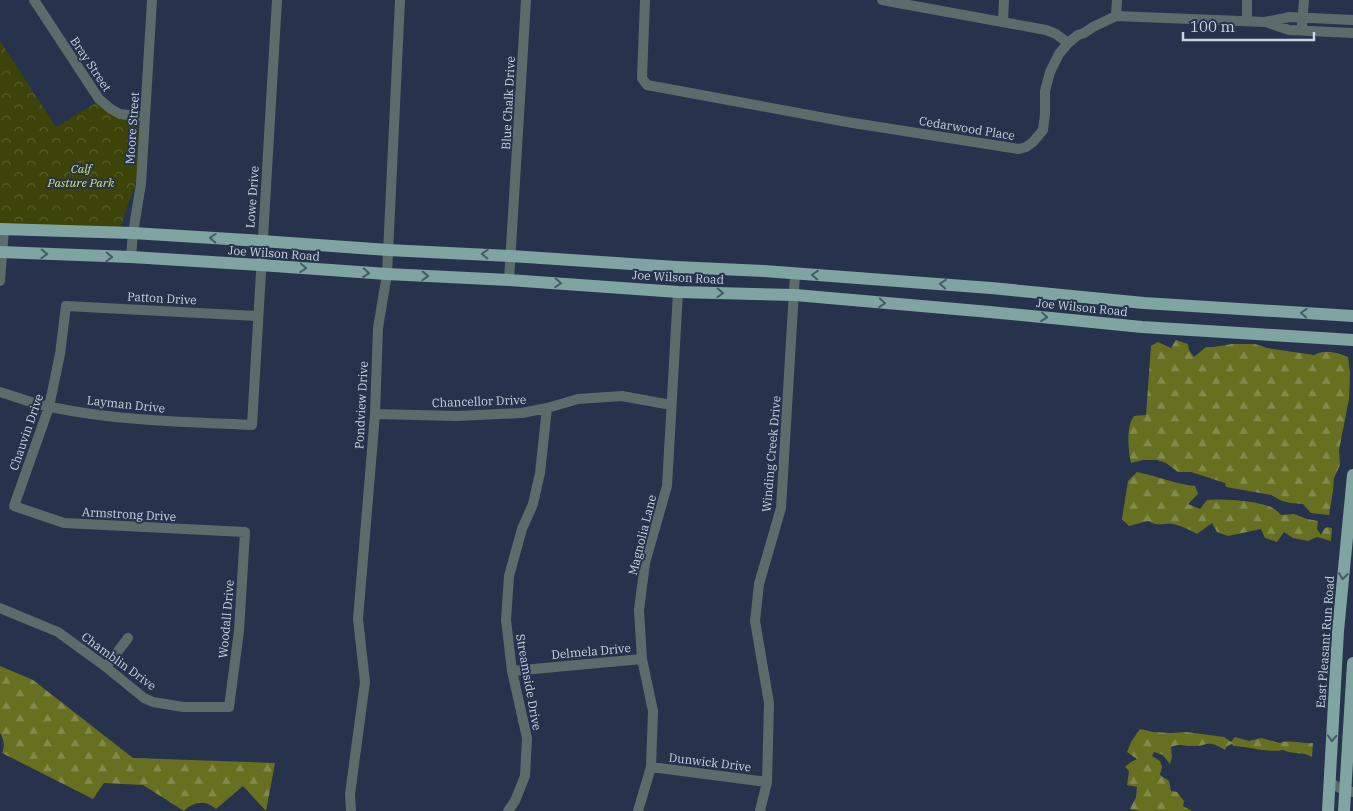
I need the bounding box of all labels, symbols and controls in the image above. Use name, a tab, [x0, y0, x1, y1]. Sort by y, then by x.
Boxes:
scale bar	[1183, 10, 1314, 42]
text: 100 m	[1190, 17, 1235, 36]
street label: Bray Street	[67, 34, 115, 94]
street label: Blue Chalk Drive	[498, 56, 518, 150]
street label: Moore Street	[122, 91, 142, 165]
street label: Cedarwood Place	[918, 113, 1016, 143]
park label: Calf Pasture Park	[47, 161, 115, 190]
street label: Lowe Drive	[242, 165, 262, 229]
one-way arrow	[209, 232, 217, 243]
street label: Joe Wilson Road	[228, 242, 320, 264]
one-way arrow	[40, 248, 48, 259]
one-way arrow	[481, 249, 489, 260]
one-way arrow	[106, 251, 114, 262]
one-way arrow	[299, 263, 307, 274]
one-way arrow	[362, 267, 370, 278]
street label: Joe Wilson Road	[632, 267, 724, 287]
one-way arrow	[811, 270, 819, 281]
one-way arrow	[422, 271, 429, 281]
one-way arrow	[554, 277, 562, 288]
one-way arrow	[938, 279, 946, 290]
one-way arrow	[716, 288, 724, 298]
street label: Patton Drive	[127, 289, 197, 307]
street label: Joe Wilson Road	[1035, 295, 1129, 319]
one-way arrow	[879, 297, 887, 308]
one-way arrow	[1300, 307, 1308, 318]
one-way arrow	[1040, 311, 1048, 322]
street label: Pondview Drive	[351, 361, 371, 449]
street label: Chauvin Drive	[6, 392, 46, 472]
street label: Layman Drive	[86, 392, 166, 416]
street label: Chancellor Drive	[432, 392, 526, 410]
street label: Winding Creek Drive	[758, 395, 784, 513]
street label: Magnolia Lane	[625, 493, 659, 577]
street label: Armstrong Drive	[81, 504, 177, 524]
one-way arrow	[1338, 572, 1349, 580]
street label: East Pleasant Run Road	[1313, 575, 1337, 709]
street label: Woodall Drive	[215, 579, 237, 659]
street label: Chamblin Drive	[79, 629, 159, 693]
street label: Streamside Drive	[513, 633, 545, 731]
street label: Delmela Drive	[551, 640, 631, 662]
one-way arrow	[1326, 734, 1337, 742]
street label: Dunwick Drive	[668, 750, 752, 774]

